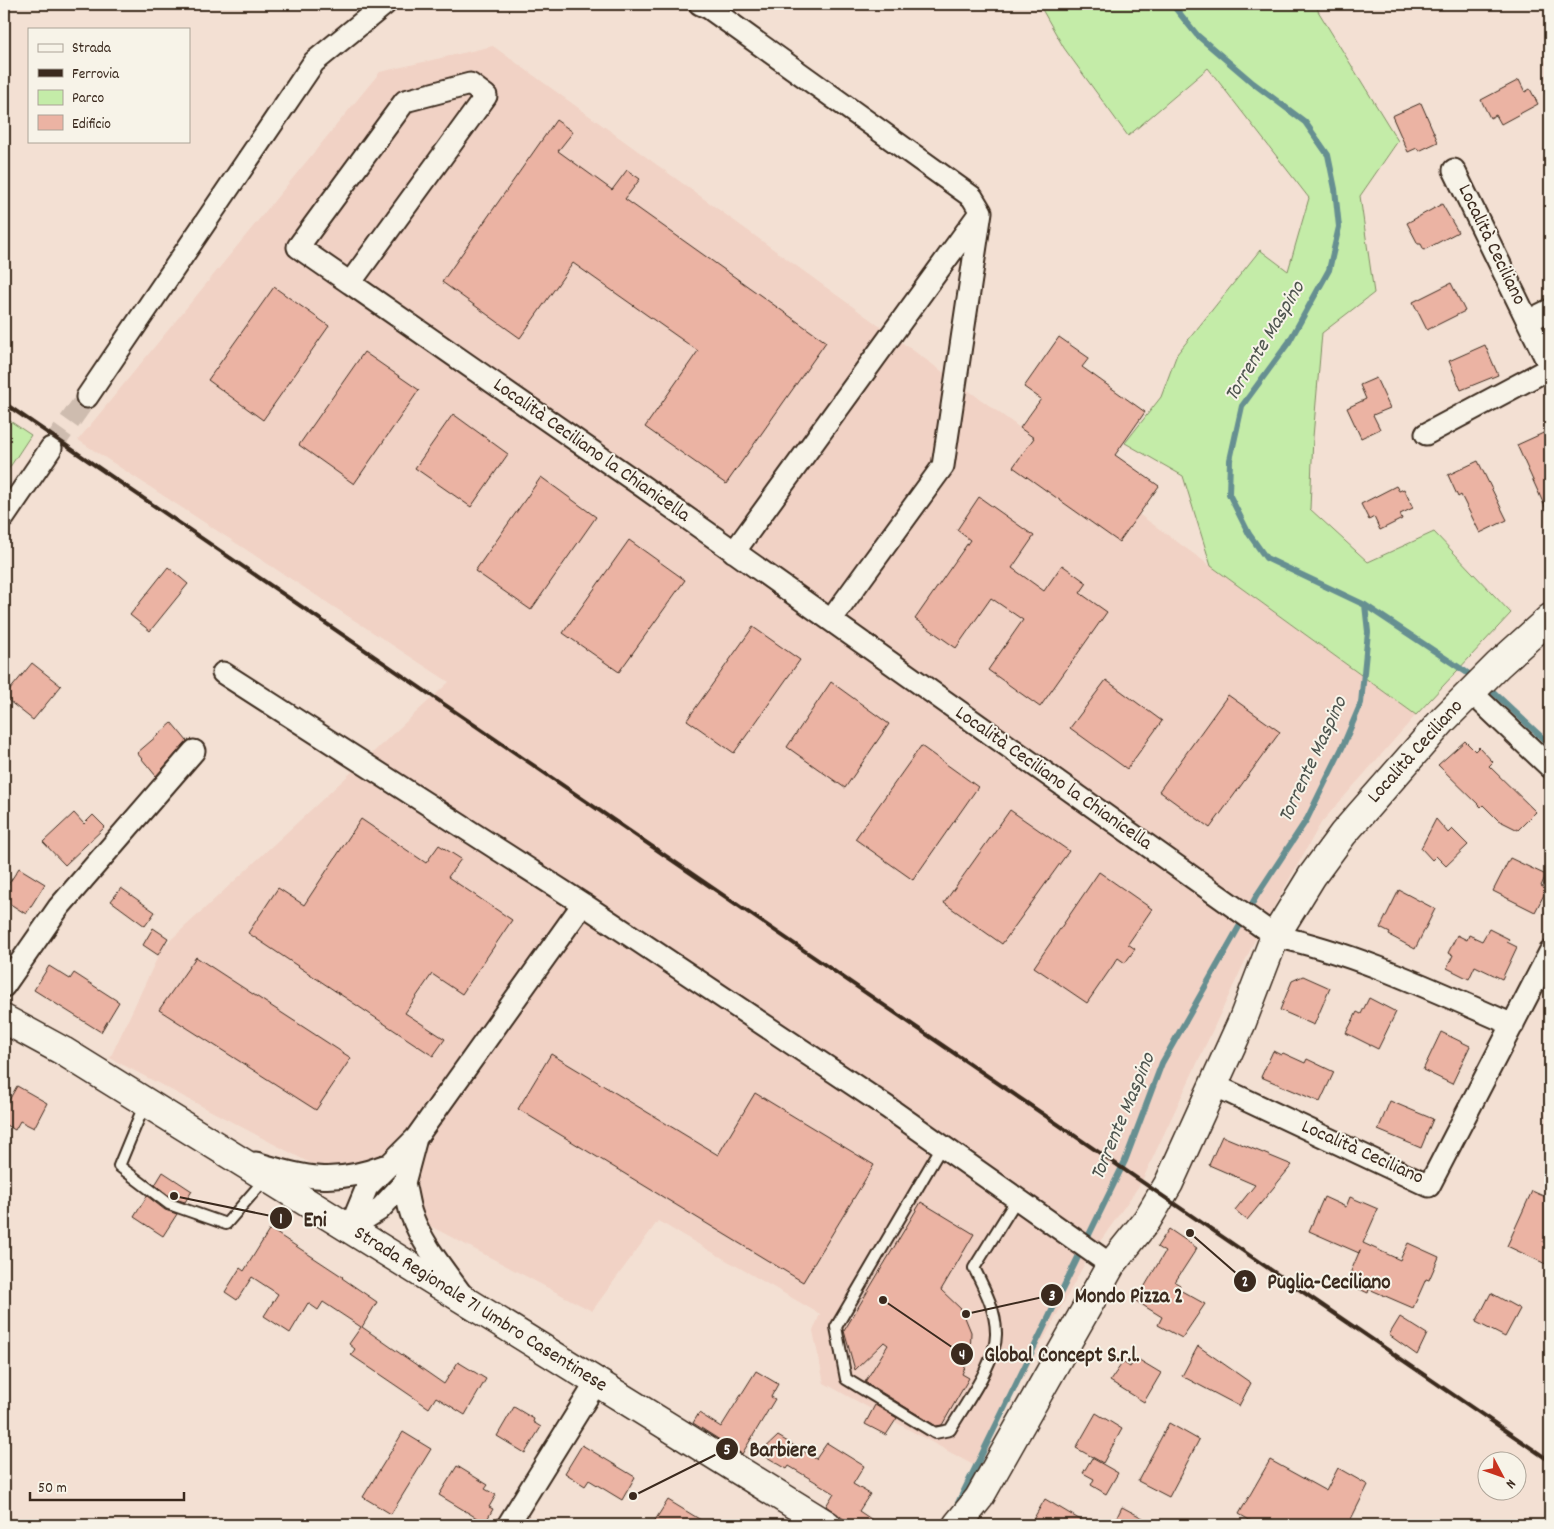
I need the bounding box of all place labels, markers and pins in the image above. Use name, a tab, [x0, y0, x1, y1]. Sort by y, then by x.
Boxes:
callout: Eni	[269, 1200, 337, 1236]
callout: Puglia-Ceciliano	[1232, 1263, 1400, 1299]
callout: Mondo Pizza 2	[1039, 1277, 1193, 1313]
callout: Global Concept S.r.l.	[950, 1336, 1150, 1372]
callout: Barbiere	[714, 1431, 826, 1467]

